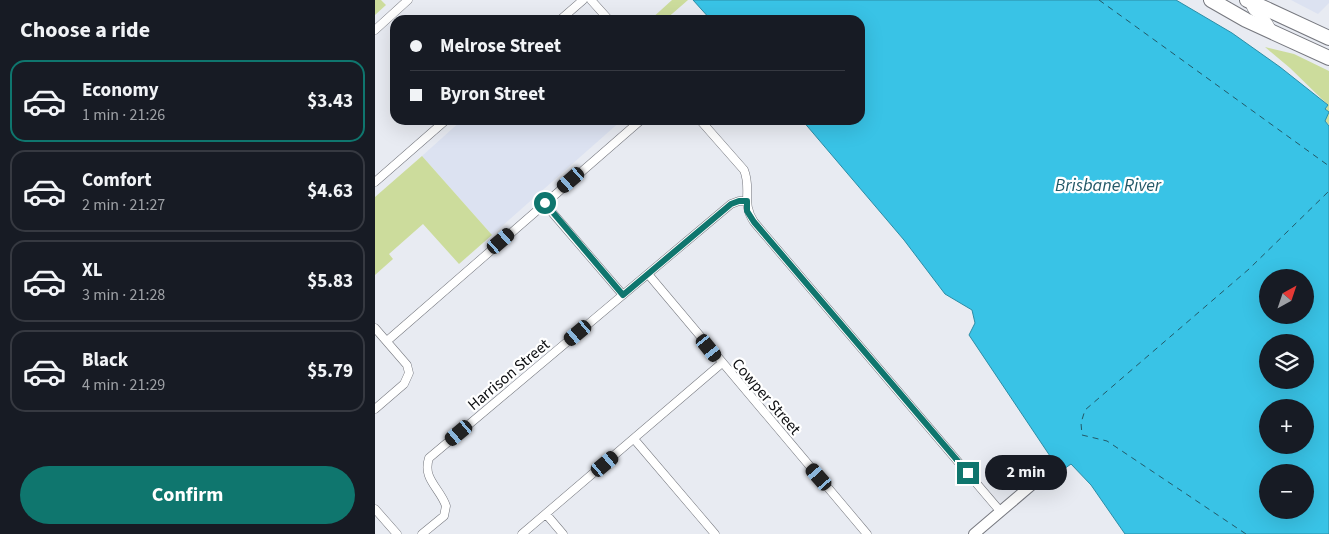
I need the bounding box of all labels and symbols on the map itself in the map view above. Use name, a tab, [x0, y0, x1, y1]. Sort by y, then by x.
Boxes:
car	[554, 164, 587, 196]
water label: Brisbane River	[1055, 173, 1162, 198]
route start	[534, 192, 556, 214]
car	[484, 225, 517, 257]
north arrow	[1259, 269, 1314, 324]
car	[561, 318, 594, 348]
car	[693, 332, 724, 364]
street label: Harrison Street	[463, 334, 555, 416]
street label: Cowper Street	[727, 354, 806, 440]
car	[442, 418, 475, 448]
car	[588, 449, 621, 479]
callout: 2 min	[985, 456, 1068, 490]
car	[803, 461, 834, 493]
route end	[957, 462, 979, 484]

